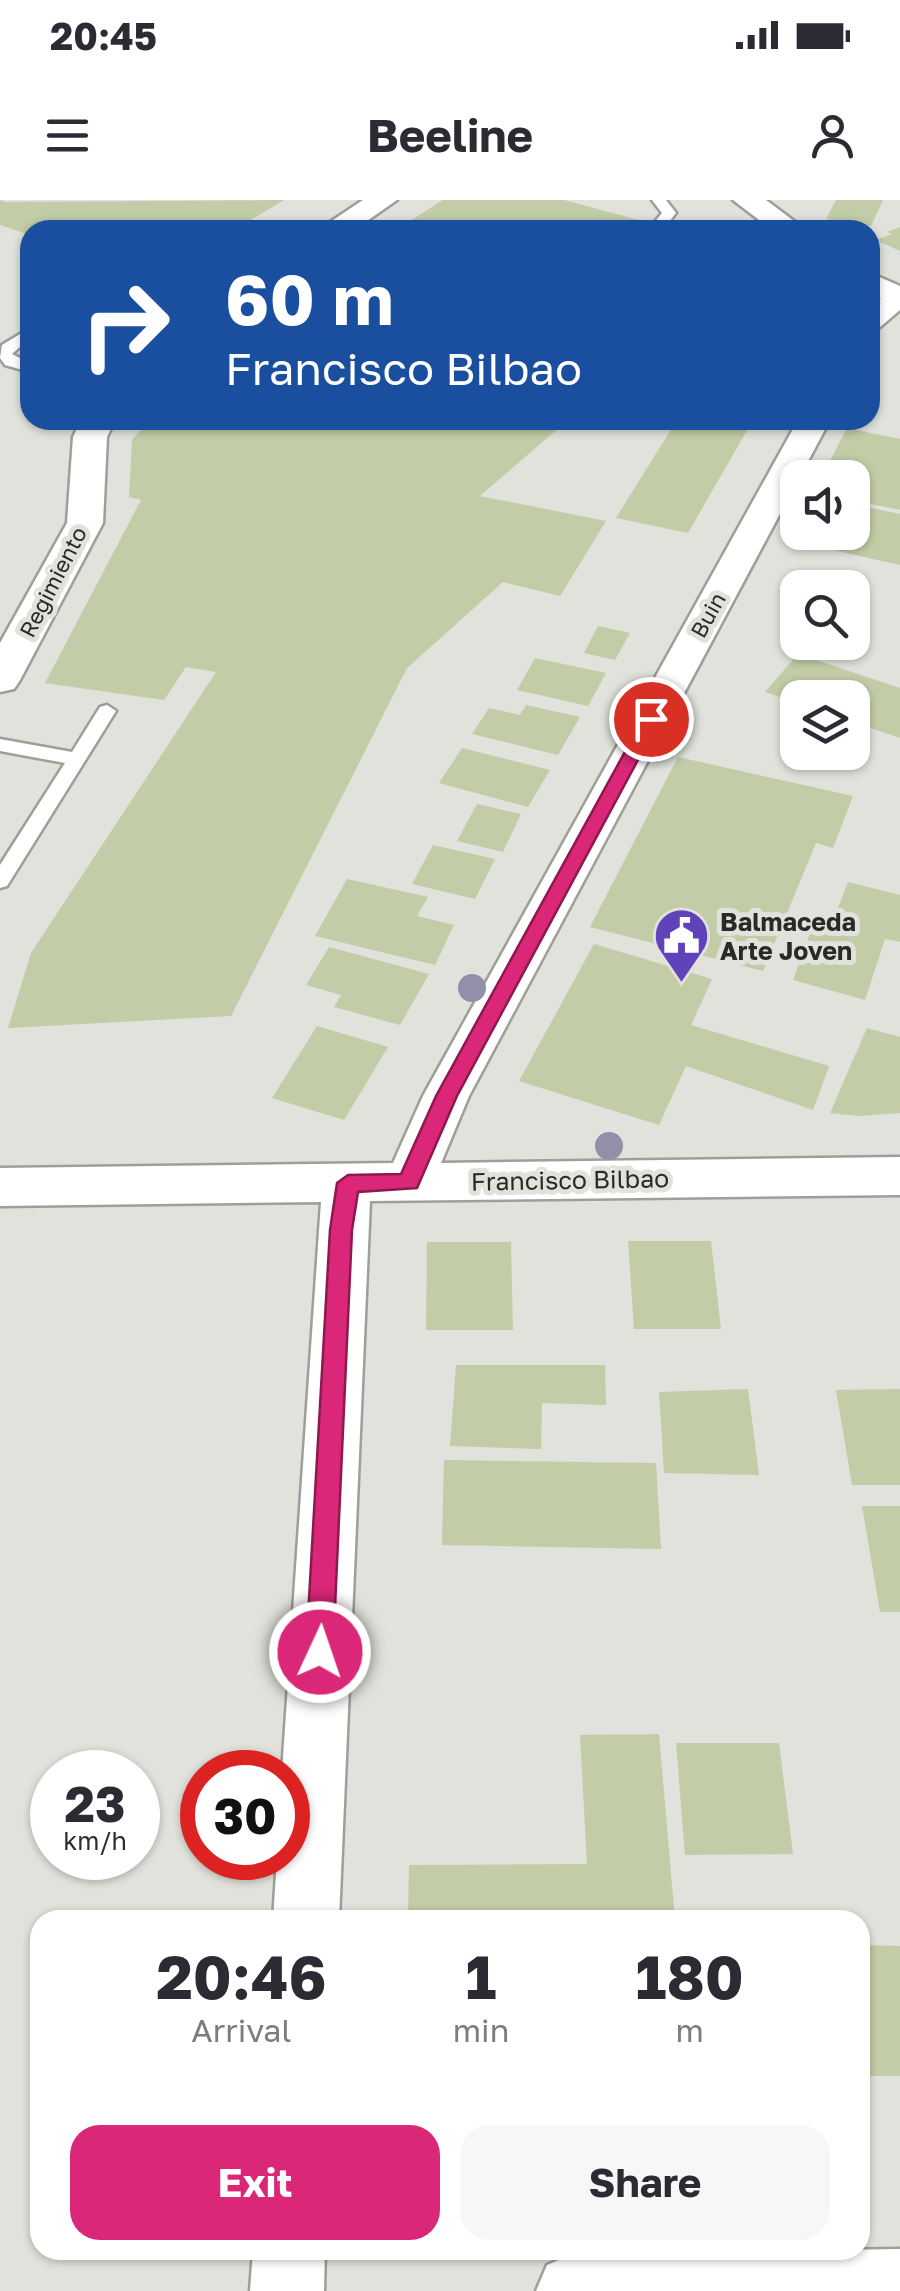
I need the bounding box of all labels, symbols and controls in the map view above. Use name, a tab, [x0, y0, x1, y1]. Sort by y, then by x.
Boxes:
text: 20:45	[50, 13, 157, 58]
icon: menu	[40, 108, 95, 163]
text: Beeline	[367, 108, 533, 162]
icon: person	[805, 108, 860, 163]
text: 60 m	[225, 256, 394, 340]
icon: right	[60, 260, 190, 390]
text: Francisco Bilbao	[225, 341, 582, 395]
map controls	[780, 460, 870, 770]
button: sound	[780, 460, 870, 550]
street label: Regimiento	[13, 522, 92, 642]
button: search	[780, 570, 870, 660]
street label: Buin	[684, 587, 731, 642]
pin	[609, 677, 694, 762]
button: layers	[780, 680, 870, 770]
icon: arrive	[624, 692, 679, 747]
public building icon: Balmaceda Arte Joven	[651, 906, 711, 985]
place label: Balmaceda Arte Joven	[720, 906, 856, 966]
street label: Francisco Bilbao	[471, 1162, 669, 1197]
position arrow	[268, 1600, 372, 1704]
speed limit sign: 30	[180, 1750, 310, 1880]
text: 23	[64, 1773, 125, 1833]
text: km/h	[63, 1825, 127, 1856]
text: 20:46	[156, 1940, 327, 2012]
text: 1	[466, 1940, 496, 2012]
text: 180	[636, 1940, 744, 2012]
text: Arrival	[191, 2011, 292, 2049]
text: min	[453, 2011, 509, 2049]
text: m	[675, 2011, 704, 2049]
button: Exit	[70, 2125, 440, 2240]
button: Share	[460, 2125, 830, 2240]

